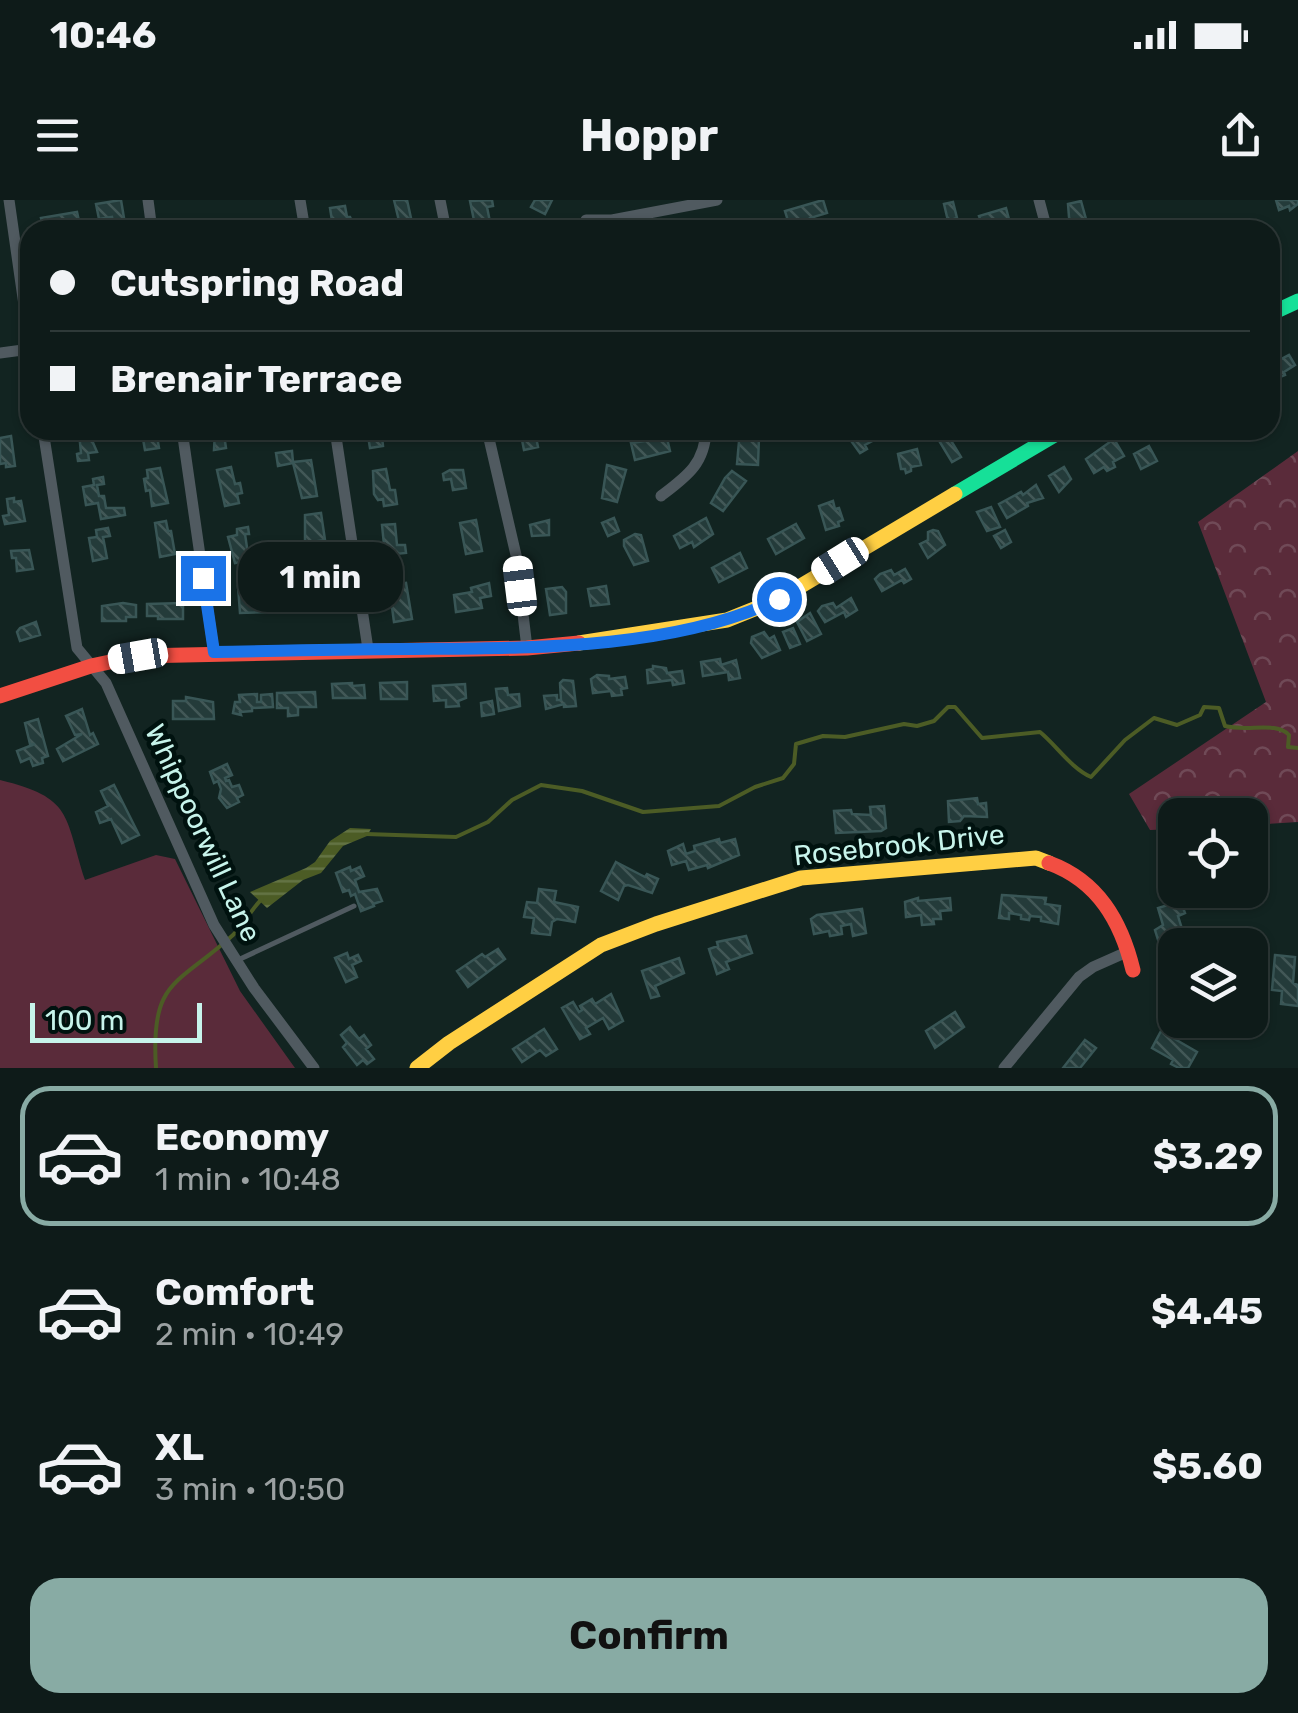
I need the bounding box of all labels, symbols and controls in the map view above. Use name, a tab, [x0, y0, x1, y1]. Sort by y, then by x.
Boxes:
text: 10:46	[50, 12, 157, 58]
icon: menu	[30, 108, 85, 163]
icon: share	[1213, 108, 1268, 163]
text: Hoppr	[580, 109, 718, 162]
text: Cutspring Road	[110, 260, 404, 306]
text: Brenair Terrace	[110, 356, 403, 402]
car	[807, 532, 873, 590]
callout: 1 min	[238, 543, 403, 613]
car	[501, 554, 539, 618]
route end	[181, 556, 226, 601]
text: 1 min	[280, 558, 361, 596]
route start	[757, 577, 802, 622]
car	[106, 636, 170, 676]
street label: Whippoorwill Lane	[138, 719, 268, 947]
map controls	[1158, 798, 1268, 1038]
button: locate	[1158, 798, 1268, 908]
street label: Rosebrook Drive	[792, 818, 1006, 872]
button: layers	[1158, 928, 1268, 1038]
scale bar	[30, 998, 202, 1043]
text: 100 m	[45, 1004, 124, 1037]
icon: car	[35, 1111, 125, 1201]
text: Economy	[155, 1114, 329, 1160]
text: $3.29	[1153, 1133, 1263, 1179]
text: 1 min · 10:48	[155, 1160, 341, 1198]
icon: car	[35, 1266, 125, 1356]
text: Comfort	[155, 1269, 314, 1315]
text: $4.45	[1151, 1288, 1263, 1334]
text: 2 min · 10:49	[155, 1315, 344, 1353]
icon: car	[35, 1421, 125, 1511]
text: XL	[155, 1424, 204, 1470]
text: $5.60	[1152, 1443, 1263, 1489]
text: 3 min · 10:50	[155, 1470, 345, 1508]
button: Confirm	[30, 1578, 1268, 1693]

